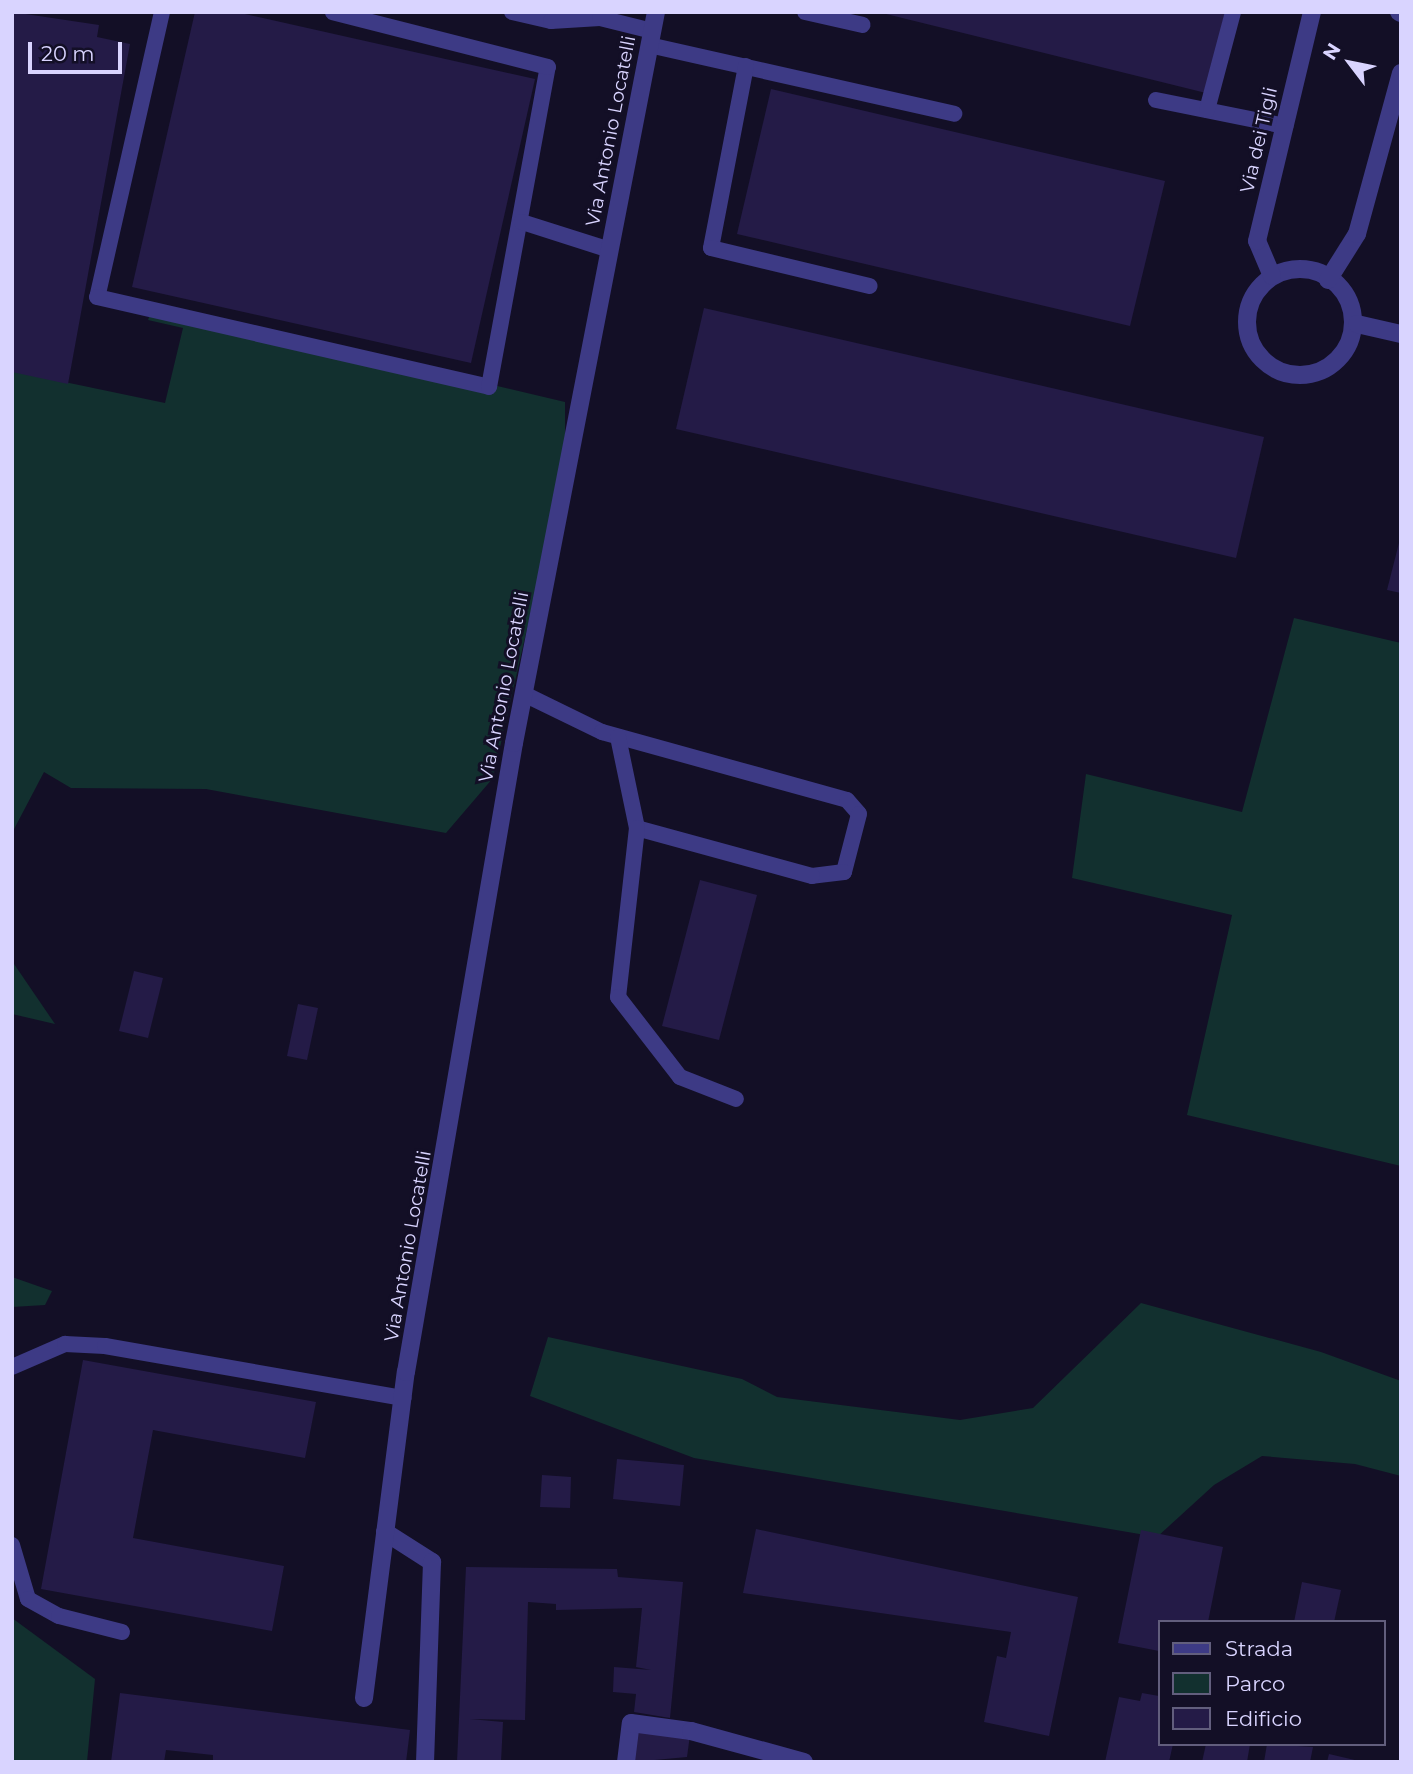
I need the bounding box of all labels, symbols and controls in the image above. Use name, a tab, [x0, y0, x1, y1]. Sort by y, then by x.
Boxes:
scale bar	[32, 28, 126, 72]
north arrow	[1315, 28, 1385, 98]
street label: Via Antonio Locatelli	[581, 34, 641, 228]
text: N	[1318, 39, 1346, 64]
text: 20 m	[41, 41, 95, 66]
street label: Via dei Tigli	[1236, 85, 1282, 195]
street label: Via Antonio Locatelli	[474, 590, 534, 784]
street label: Via Antonio Locatelli	[380, 1149, 436, 1343]
legend	[1158, 1620, 1385, 1746]
text: Strada	[1225, 1636, 1293, 1661]
text: Parco	[1225, 1671, 1285, 1696]
text: Edificio	[1225, 1706, 1302, 1731]

